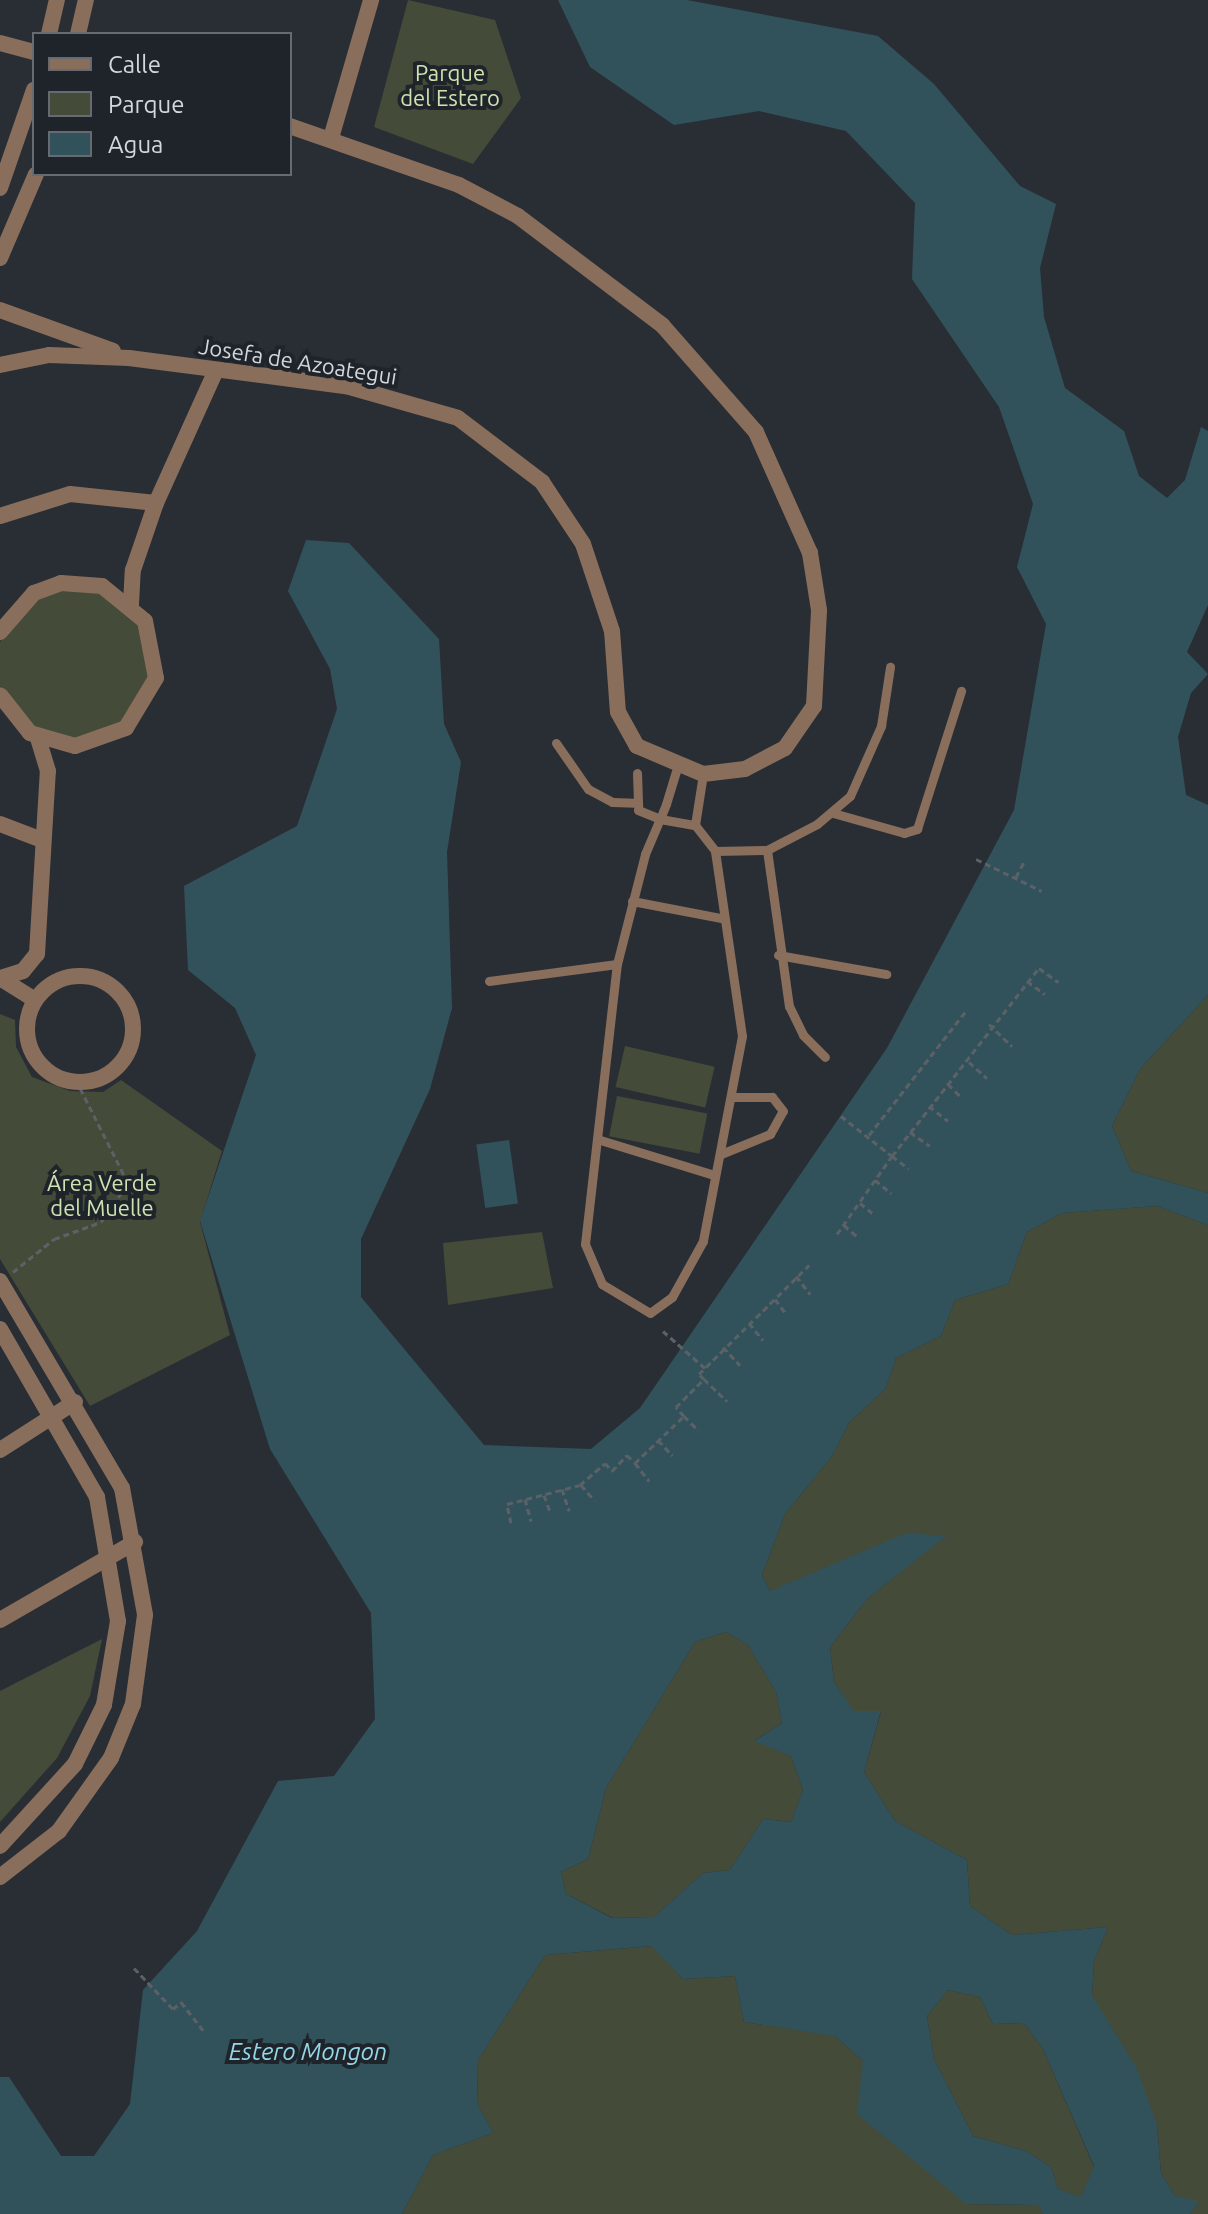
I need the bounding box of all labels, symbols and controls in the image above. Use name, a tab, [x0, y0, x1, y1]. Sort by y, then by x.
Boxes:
legend	[32, 32, 292, 176]
text: Calle	[108, 51, 161, 78]
park label: Parque del Estero	[400, 59, 500, 110]
text: Parque	[108, 91, 185, 118]
text: Agua	[108, 131, 163, 158]
street label: Josefa de Azoategui	[197, 332, 399, 390]
park label: Área Verde del Muelle	[47, 1169, 157, 1220]
water label: Estero Mongon	[229, 2038, 387, 2066]

